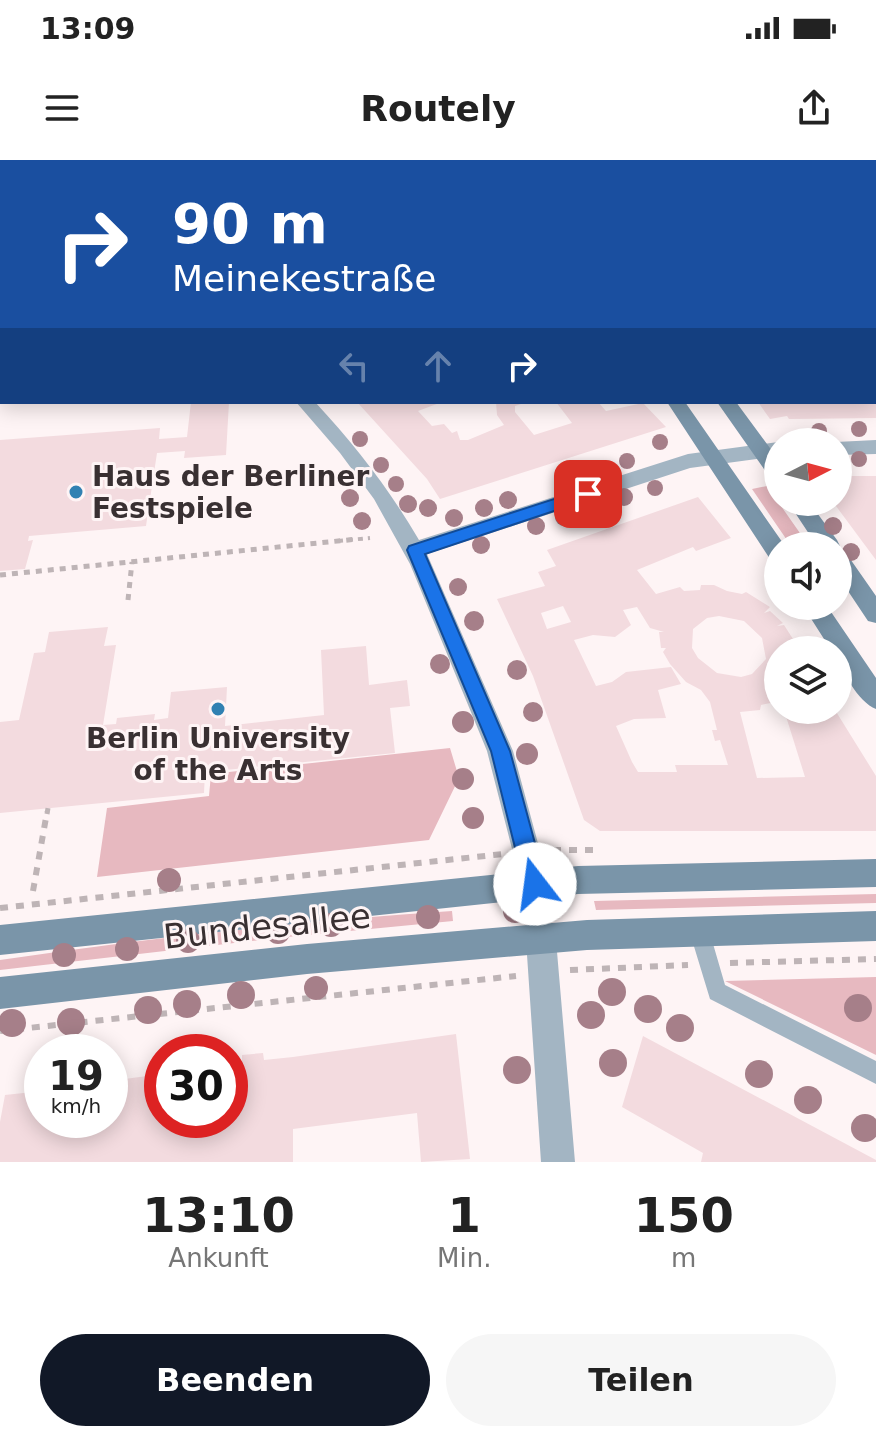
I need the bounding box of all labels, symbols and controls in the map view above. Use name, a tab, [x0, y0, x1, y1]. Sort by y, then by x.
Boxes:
text: 13:09	[40, 11, 136, 46]
icon: menu	[40, 86, 84, 130]
icon: share	[792, 86, 836, 130]
text: Routely	[360, 88, 516, 129]
text: 90 m	[172, 191, 328, 256]
icon: right	[40, 192, 144, 296]
text: Meinekestraße	[172, 258, 436, 299]
icon: left	[332, 344, 376, 388]
icon: ahead	[416, 344, 460, 388]
icon: right	[500, 344, 544, 388]
north arrow	[764, 428, 852, 516]
map controls	[764, 428, 852, 724]
place label: Haus der Berliner Festspiele	[92, 460, 370, 525]
pin	[554, 460, 622, 528]
icon: arrive	[566, 472, 610, 516]
marker: Haus der Berliner Festspiele	[67, 483, 85, 501]
button: sound	[764, 532, 852, 620]
button: layers	[764, 636, 852, 724]
marker: Berlin University of the Arts	[209, 700, 227, 718]
place label: Berlin University of the Arts	[86, 722, 350, 787]
position arrow	[493, 842, 577, 926]
street label: Bundesallee	[161, 895, 373, 957]
speed limit sign: 30	[144, 1034, 248, 1138]
text: 19	[48, 1053, 104, 1099]
text: km/h	[51, 1094, 101, 1118]
text: 13:10	[142, 1187, 295, 1243]
text: 1	[448, 1187, 481, 1243]
text: 150	[634, 1187, 734, 1243]
text: Ankunft	[168, 1243, 269, 1273]
text: Min.	[437, 1243, 491, 1273]
text: m	[671, 1243, 696, 1273]
button: Beenden	[40, 1334, 430, 1426]
button: Teilen	[446, 1334, 836, 1426]

